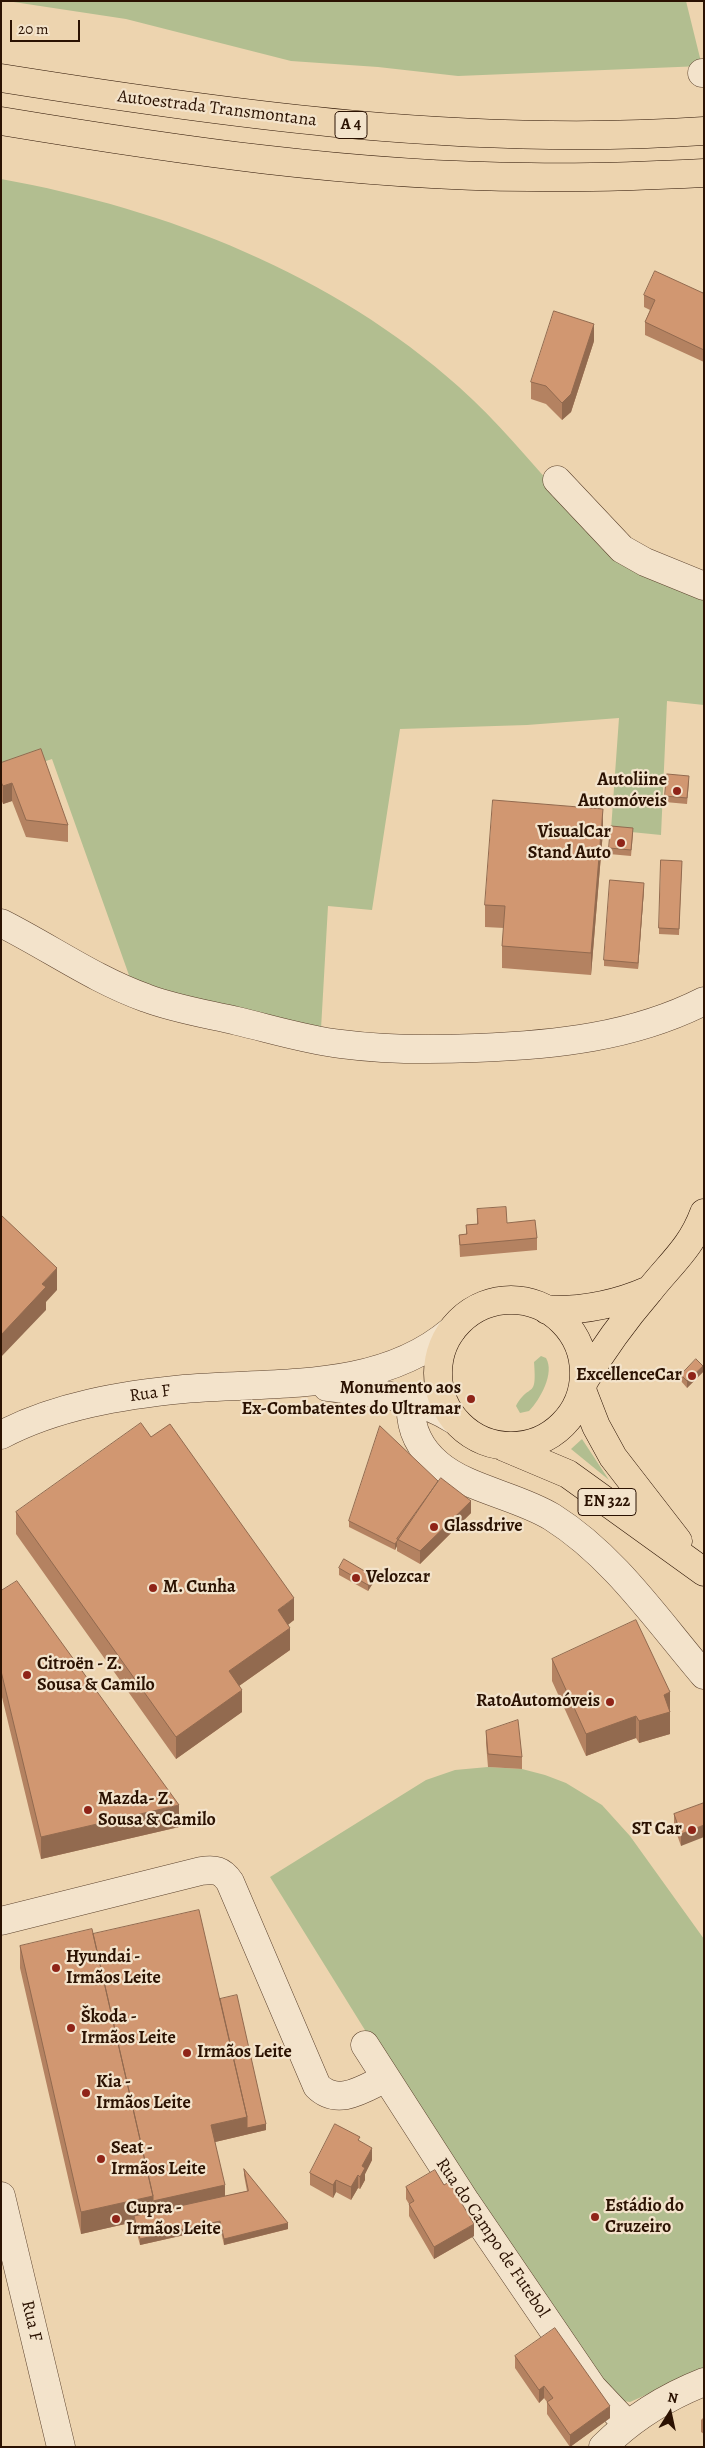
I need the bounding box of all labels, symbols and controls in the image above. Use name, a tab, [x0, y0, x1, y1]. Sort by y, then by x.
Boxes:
scale bar	[12, 10, 82, 42]
text: 20 m	[18, 19, 49, 39]
street label: Autoestrada Transmontana	[116, 86, 318, 132]
road number: A 4	[335, 112, 367, 138]
place label: Autoliine Automóveis	[578, 770, 667, 812]
marker: Autoliine Automóveis	[671, 785, 683, 797]
place label: VisualCar Stand Auto	[528, 822, 611, 864]
marker: VisualCar Stand Auto	[615, 837, 627, 849]
place label: ExcellenceCar	[576, 1365, 682, 1387]
marker: ExcellenceCar	[686, 1370, 698, 1382]
place label: Monumento aos Ex-Combatentes do Ultramar	[242, 1378, 461, 1420]
street label: Rua F	[128, 1380, 172, 1408]
marker: Monumento aos Ex-Combatentes do Ultramar	[465, 1393, 477, 1405]
road number: EN 322	[578, 1488, 636, 1515]
place label: Glassdrive	[444, 1516, 522, 1538]
marker: Glassdrive	[428, 1521, 440, 1533]
place label: Velozcar	[366, 1567, 430, 1589]
marker: Velozcar	[350, 1572, 362, 1584]
place label: M. Cunha	[163, 1577, 236, 1599]
marker: M. Cunha	[147, 1582, 159, 1594]
place label: Citroën - Z. Sousa & Camilo	[37, 1654, 155, 1696]
marker: Citroën - Z. Sousa & Camilo	[21, 1669, 33, 1681]
place label: RatoAutomóveis	[476, 1691, 600, 1713]
marker: RatoAutomóveis	[604, 1696, 616, 1708]
place label: Mazda- Z. Sousa & Camilo	[98, 1789, 216, 1832]
marker: Mazda- Z. Sousa & Camilo	[82, 1804, 94, 1816]
place label: ST Car	[632, 1819, 682, 1841]
marker: ST Car	[686, 1824, 698, 1836]
place label: Hyundai - Irmãos Leite	[66, 1947, 161, 1990]
marker: Hyundai - Irmãos Leite	[50, 1962, 62, 1974]
place label: Škoda - Irmãos Leite	[81, 2007, 176, 2050]
marker: Škoda - Irmãos Leite	[65, 2022, 77, 2034]
place label: Irmãos Leite	[197, 2042, 292, 2064]
marker: Irmãos Leite	[181, 2047, 193, 2059]
place label: Kia - Irmãos Leite	[96, 2072, 191, 2114]
marker: Kia - Irmãos Leite	[80, 2087, 92, 2099]
place label: Seat - Irmãos Leite	[111, 2138, 206, 2180]
marker: Seat - Irmãos Leite	[95, 2153, 107, 2165]
street label: Rua do Campo de Futebol	[431, 2154, 553, 2322]
place label: Estádio do Cruzeiro	[605, 2196, 684, 2238]
place label: Cupra - Irmãos Leite	[126, 2198, 221, 2240]
marker: Estádio do Cruzeiro	[589, 2211, 601, 2223]
marker: Cupra - Irmãos Leite	[110, 2213, 122, 2225]
street label: Rua F	[16, 2298, 46, 2344]
text: N	[666, 2387, 679, 2408]
north arrow	[645, 2388, 695, 2438]

